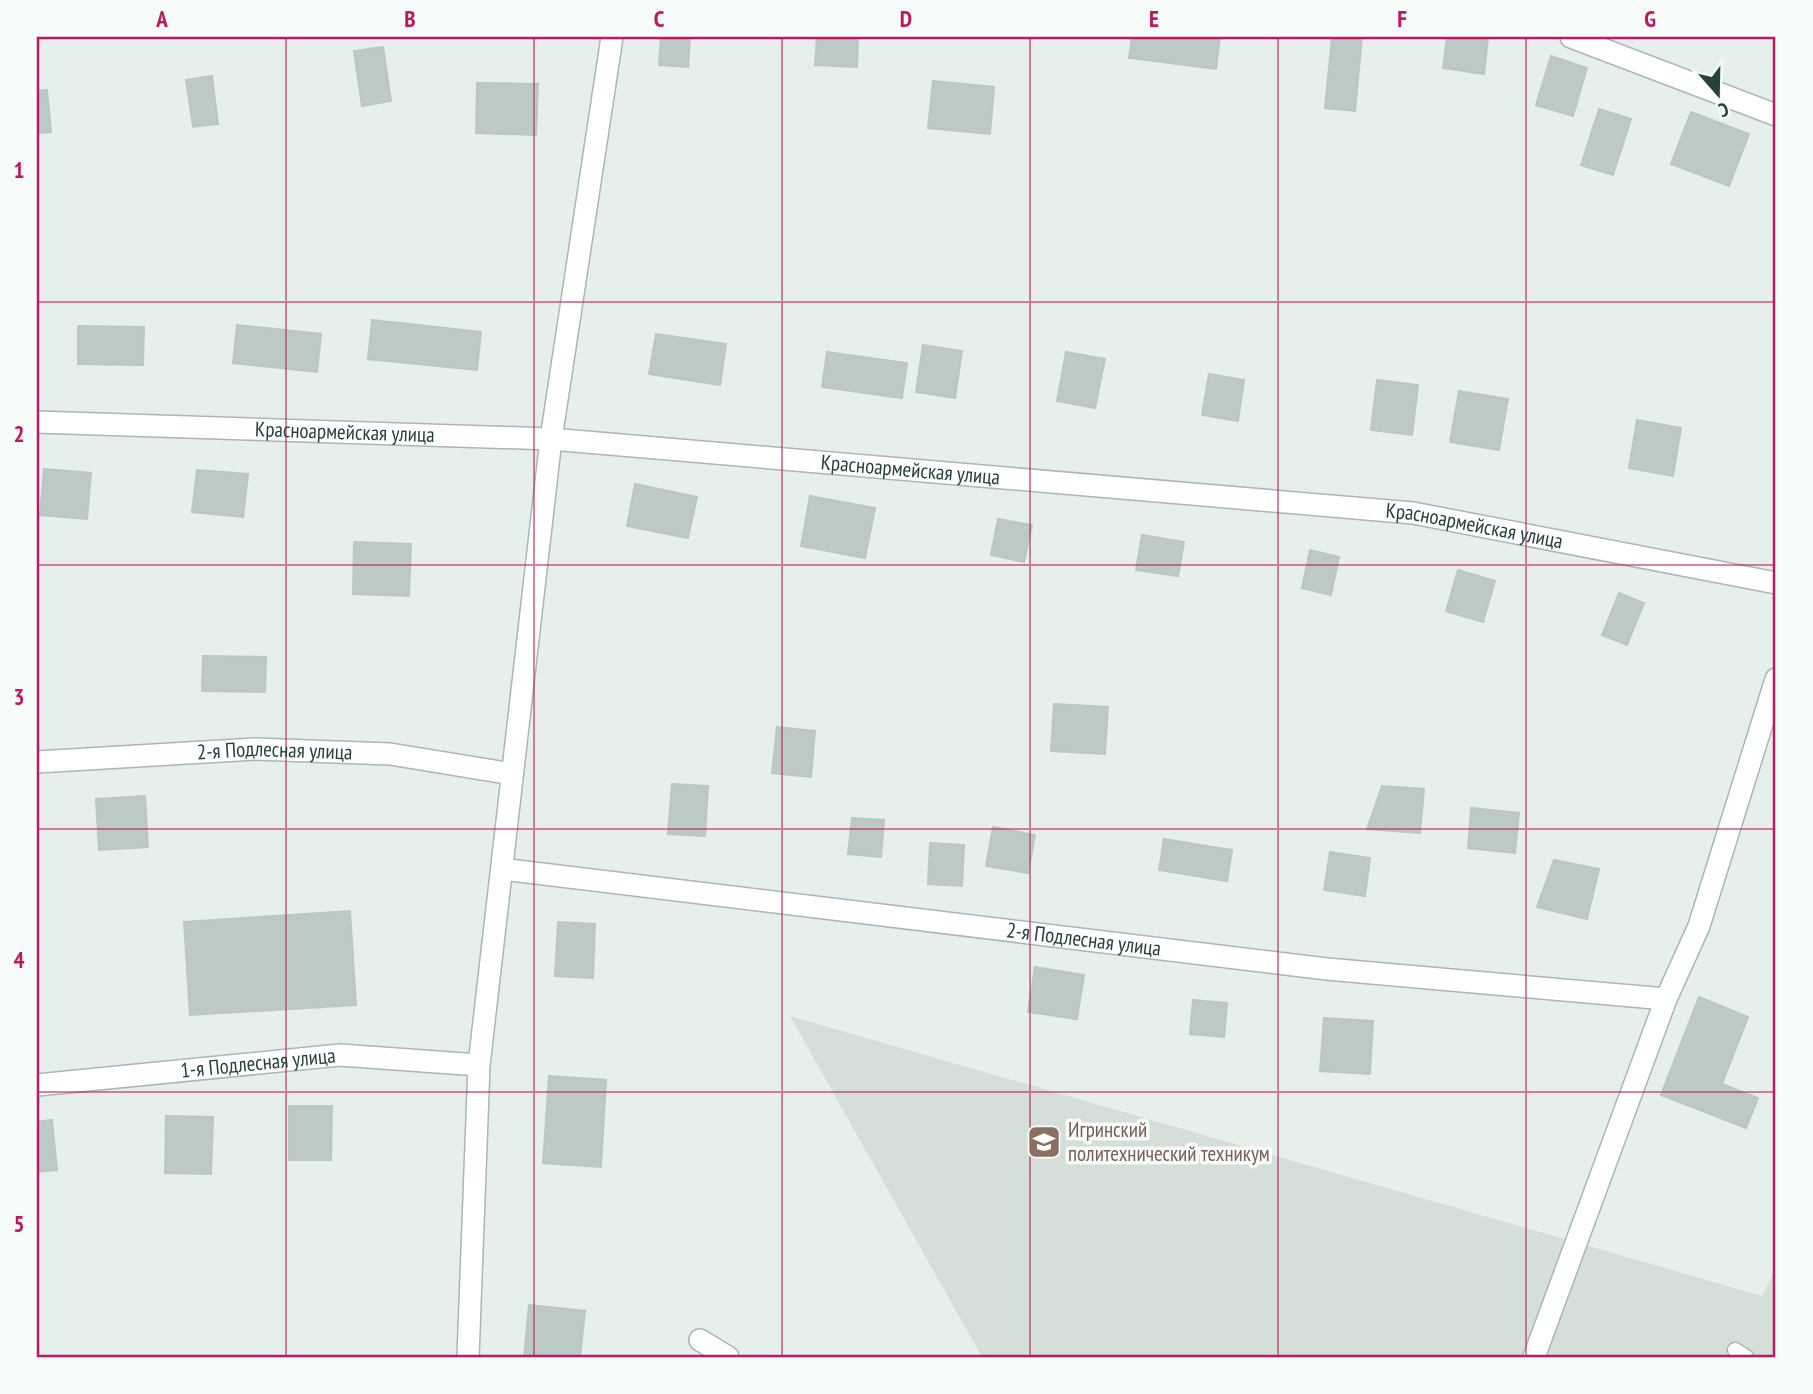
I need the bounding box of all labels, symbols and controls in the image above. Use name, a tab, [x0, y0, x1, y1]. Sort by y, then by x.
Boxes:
text: A	[155, 4, 168, 33]
text: B	[404, 4, 416, 33]
text: C	[654, 4, 665, 33]
text: D	[900, 4, 912, 33]
text: E	[1149, 4, 1159, 33]
text: F	[1397, 4, 1407, 33]
text: G	[1644, 4, 1656, 33]
north arrow	[1684, 60, 1754, 130]
text: С	[1715, 97, 1732, 123]
text: 1	[14, 155, 25, 184]
street label: Красноармейская улица	[255, 415, 435, 448]
text: 2	[14, 419, 25, 448]
street label: Красноармейская улица	[820, 448, 1001, 490]
street label: Красноармейская улица	[1385, 497, 1565, 555]
text: 3	[14, 682, 25, 711]
street label: 2-я Подлесная улица	[196, 735, 353, 766]
street label: 2-я Подлесная улица	[1005, 916, 1163, 962]
text: 4	[14, 945, 25, 974]
street label: 1-я Подлесная улица	[179, 1042, 337, 1084]
place label: Игринский политехнический техникум	[1068, 1116, 1270, 1167]
school or university icon: Игринский политехнический техникум	[1025, 1123, 1063, 1161]
text: 5	[14, 1209, 25, 1238]

